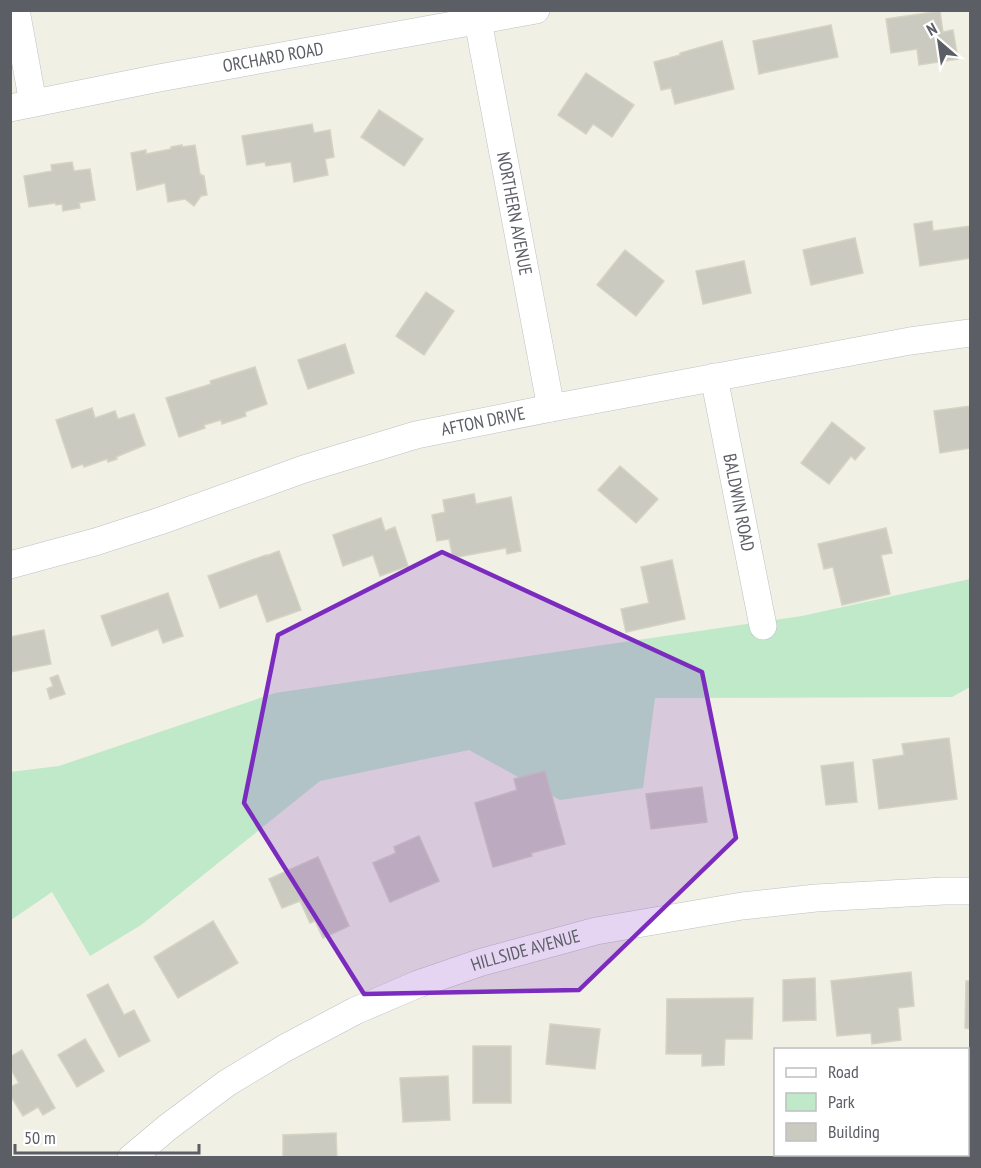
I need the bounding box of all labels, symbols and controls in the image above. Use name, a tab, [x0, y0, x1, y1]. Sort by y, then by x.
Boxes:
north arrow	[909, 12, 969, 72]
text: N	[923, 18, 940, 40]
street label: ORCHARD ROAD	[221, 37, 325, 77]
street label: NORTHERN AVENUE	[492, 150, 538, 277]
street label: AFTON DRIVE	[439, 401, 527, 441]
street label: BALDWIN ROAD	[718, 452, 760, 553]
street label: HILLSIDE AVENUE	[468, 924, 582, 976]
legend	[774, 1048, 969, 1156]
text: Road	[828, 1060, 859, 1083]
text: Park	[828, 1090, 855, 1113]
scale bar	[15, 1117, 200, 1155]
text: Building	[828, 1120, 880, 1143]
text: 50 m	[24, 1126, 56, 1149]

